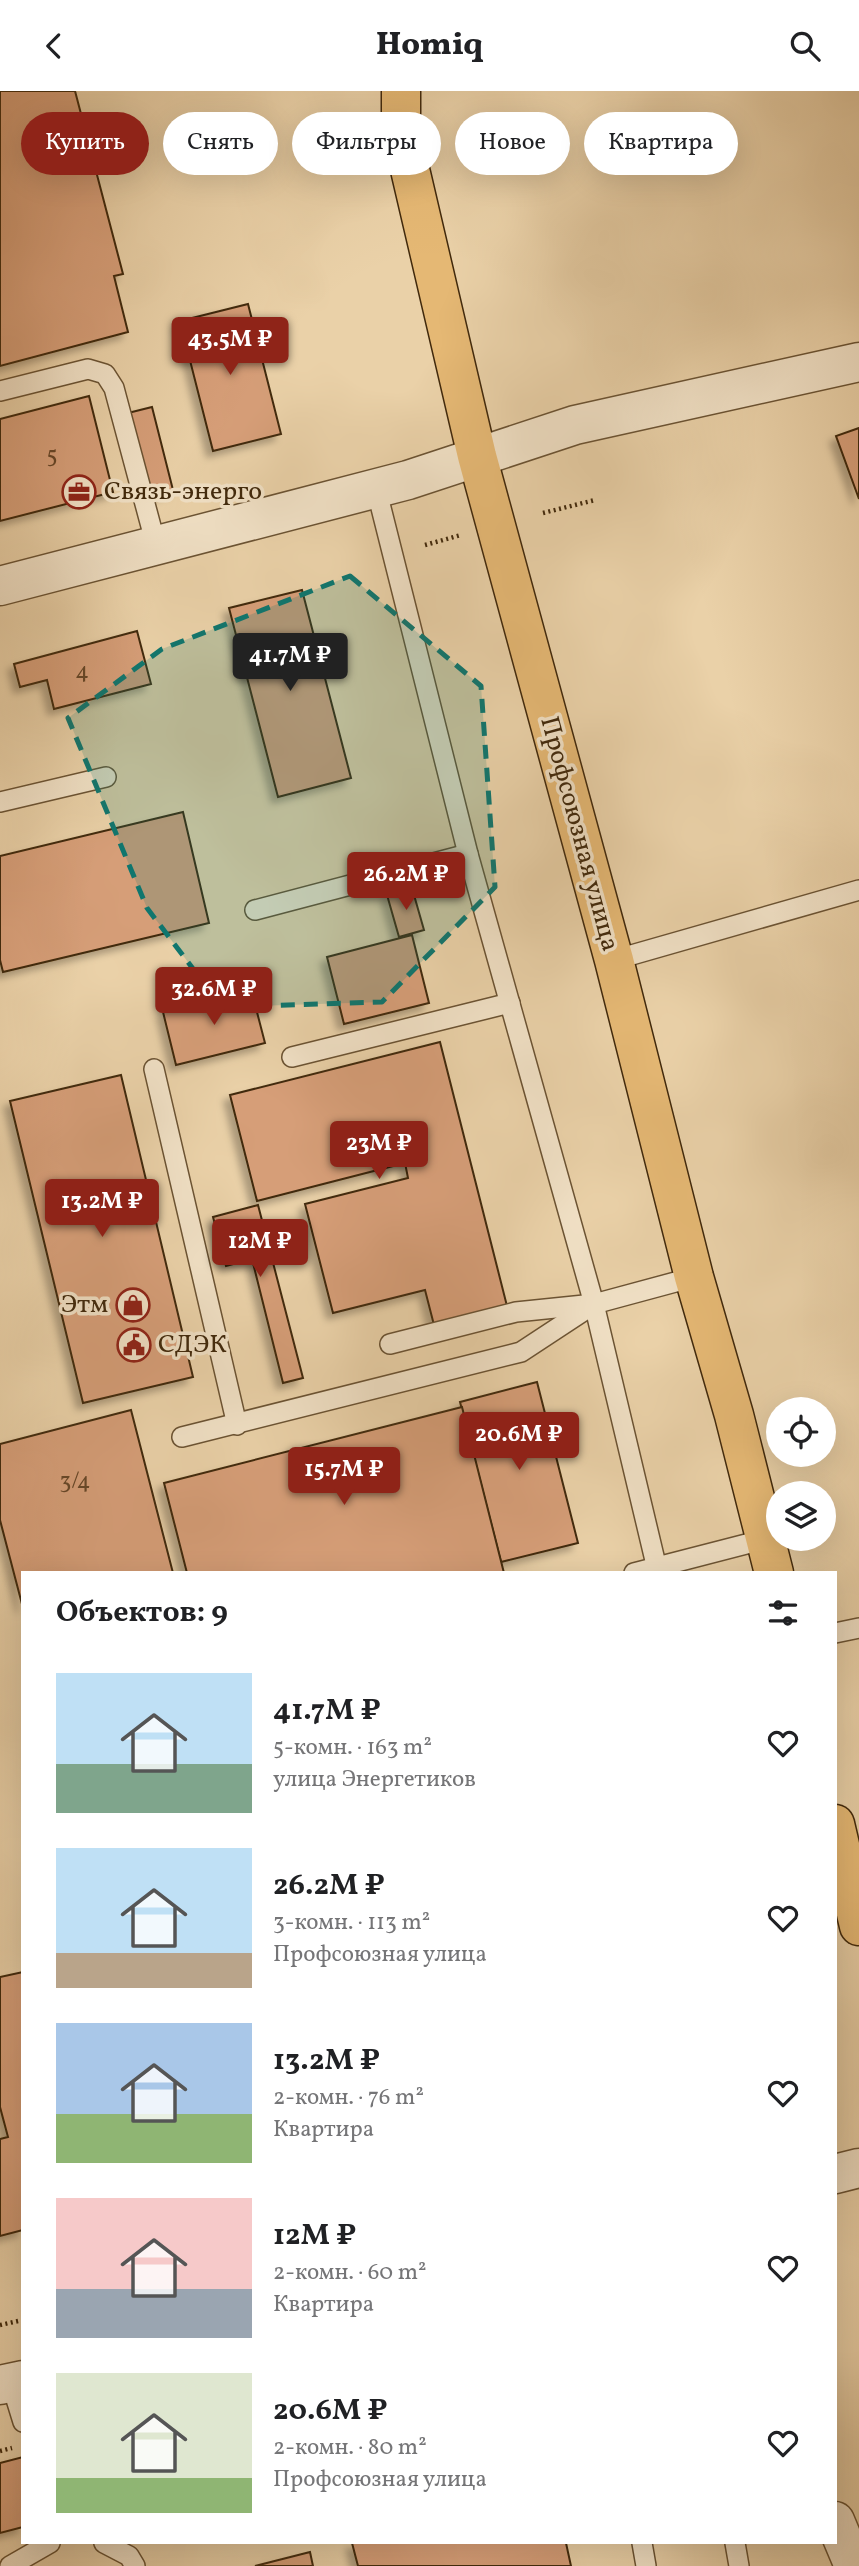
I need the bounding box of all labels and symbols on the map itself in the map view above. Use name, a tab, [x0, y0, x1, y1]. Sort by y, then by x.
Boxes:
pin: 43.5M ₽	[165, 317, 295, 377]
house number: 5	[46, 440, 58, 472]
office icon: Связь-энерго	[60, 473, 98, 511]
place label: Связь-энерго	[104, 474, 262, 510]
pin: 41.7M ₽	[225, 633, 355, 693]
house number: 4	[75, 656, 89, 688]
street label: Профсоюзная улица	[530, 713, 628, 955]
pin: 26.2M ₽	[341, 853, 471, 912]
pin: 32.6M ₽	[149, 967, 279, 1027]
pin: 23M ₽	[330, 1121, 428, 1181]
pin: 13.2M ₽	[37, 1179, 167, 1239]
pin: 12M ₽	[211, 1219, 309, 1279]
shop icon: Этм	[114, 1286, 152, 1324]
place label: Этм	[61, 1287, 108, 1323]
public building icon: СДЭК	[115, 1326, 153, 1364]
place label: СДЭК	[158, 1327, 227, 1363]
pin: 20.6M ₽	[454, 1413, 584, 1472]
pin: 15.7M ₽	[279, 1447, 409, 1507]
house number: 3/4	[60, 1466, 90, 1498]

